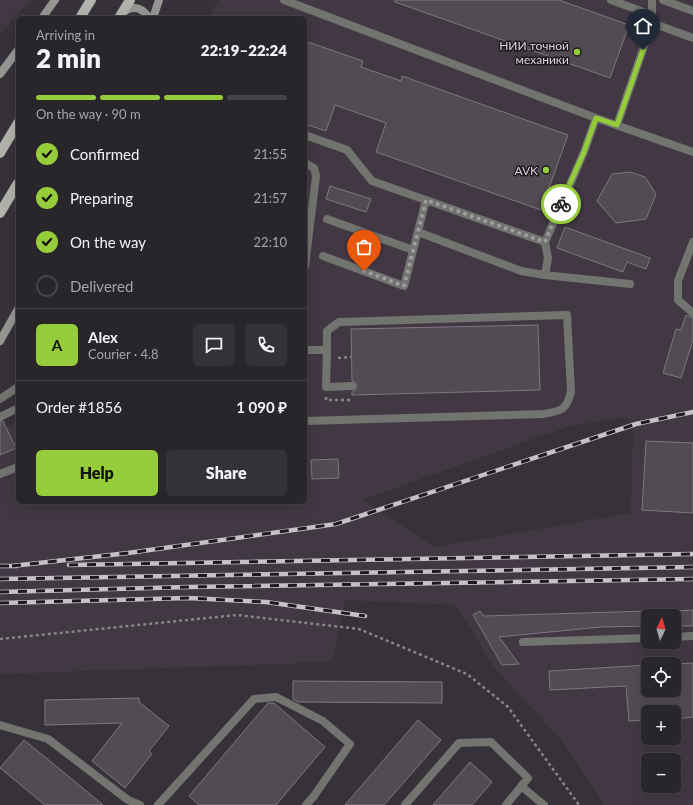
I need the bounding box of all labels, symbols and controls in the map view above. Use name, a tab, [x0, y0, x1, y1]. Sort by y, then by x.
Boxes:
pin	[626, 9, 660, 50]
icon: home	[632, 15, 654, 37]
text: Arriving in	[36, 27, 95, 43]
place label: НИИ точной механики	[499, 38, 569, 67]
text: 22:19–22:24	[201, 41, 287, 59]
text: 2 min	[36, 42, 101, 74]
marker: НИИ точной механики	[572, 47, 582, 57]
text: On the way · 90 m	[36, 106, 141, 122]
icon: check	[36, 143, 58, 165]
text: Confirmed	[70, 145, 139, 163]
text: 21:55	[254, 146, 287, 162]
place label: AVK	[514, 163, 538, 178]
marker: AVK	[541, 165, 551, 175]
courier	[541, 184, 581, 224]
icon: check	[36, 187, 58, 209]
text: Preparing	[70, 189, 133, 207]
text: 21:57	[254, 190, 287, 206]
icon: bike	[550, 193, 572, 215]
pin	[347, 230, 381, 271]
icon: check	[36, 231, 58, 253]
text: On the way	[70, 233, 146, 251]
text: 22:10	[254, 234, 287, 250]
icon: bag	[353, 236, 375, 258]
text: Delivered	[70, 277, 133, 295]
button: chat	[193, 324, 235, 366]
button: phone	[245, 324, 287, 366]
text: Alex	[88, 328, 118, 346]
text: A	[52, 336, 62, 354]
text: Courier · 4.8	[88, 346, 159, 362]
text: Order #1856	[36, 398, 122, 416]
text: 1 090 ₽	[236, 398, 287, 416]
button: Help	[36, 450, 158, 496]
button: Share	[166, 450, 287, 496]
north arrow	[641, 609, 681, 649]
map controls	[641, 609, 681, 793]
button: locate	[641, 657, 681, 697]
button: +	[641, 705, 681, 745]
button: −	[641, 753, 681, 793]

